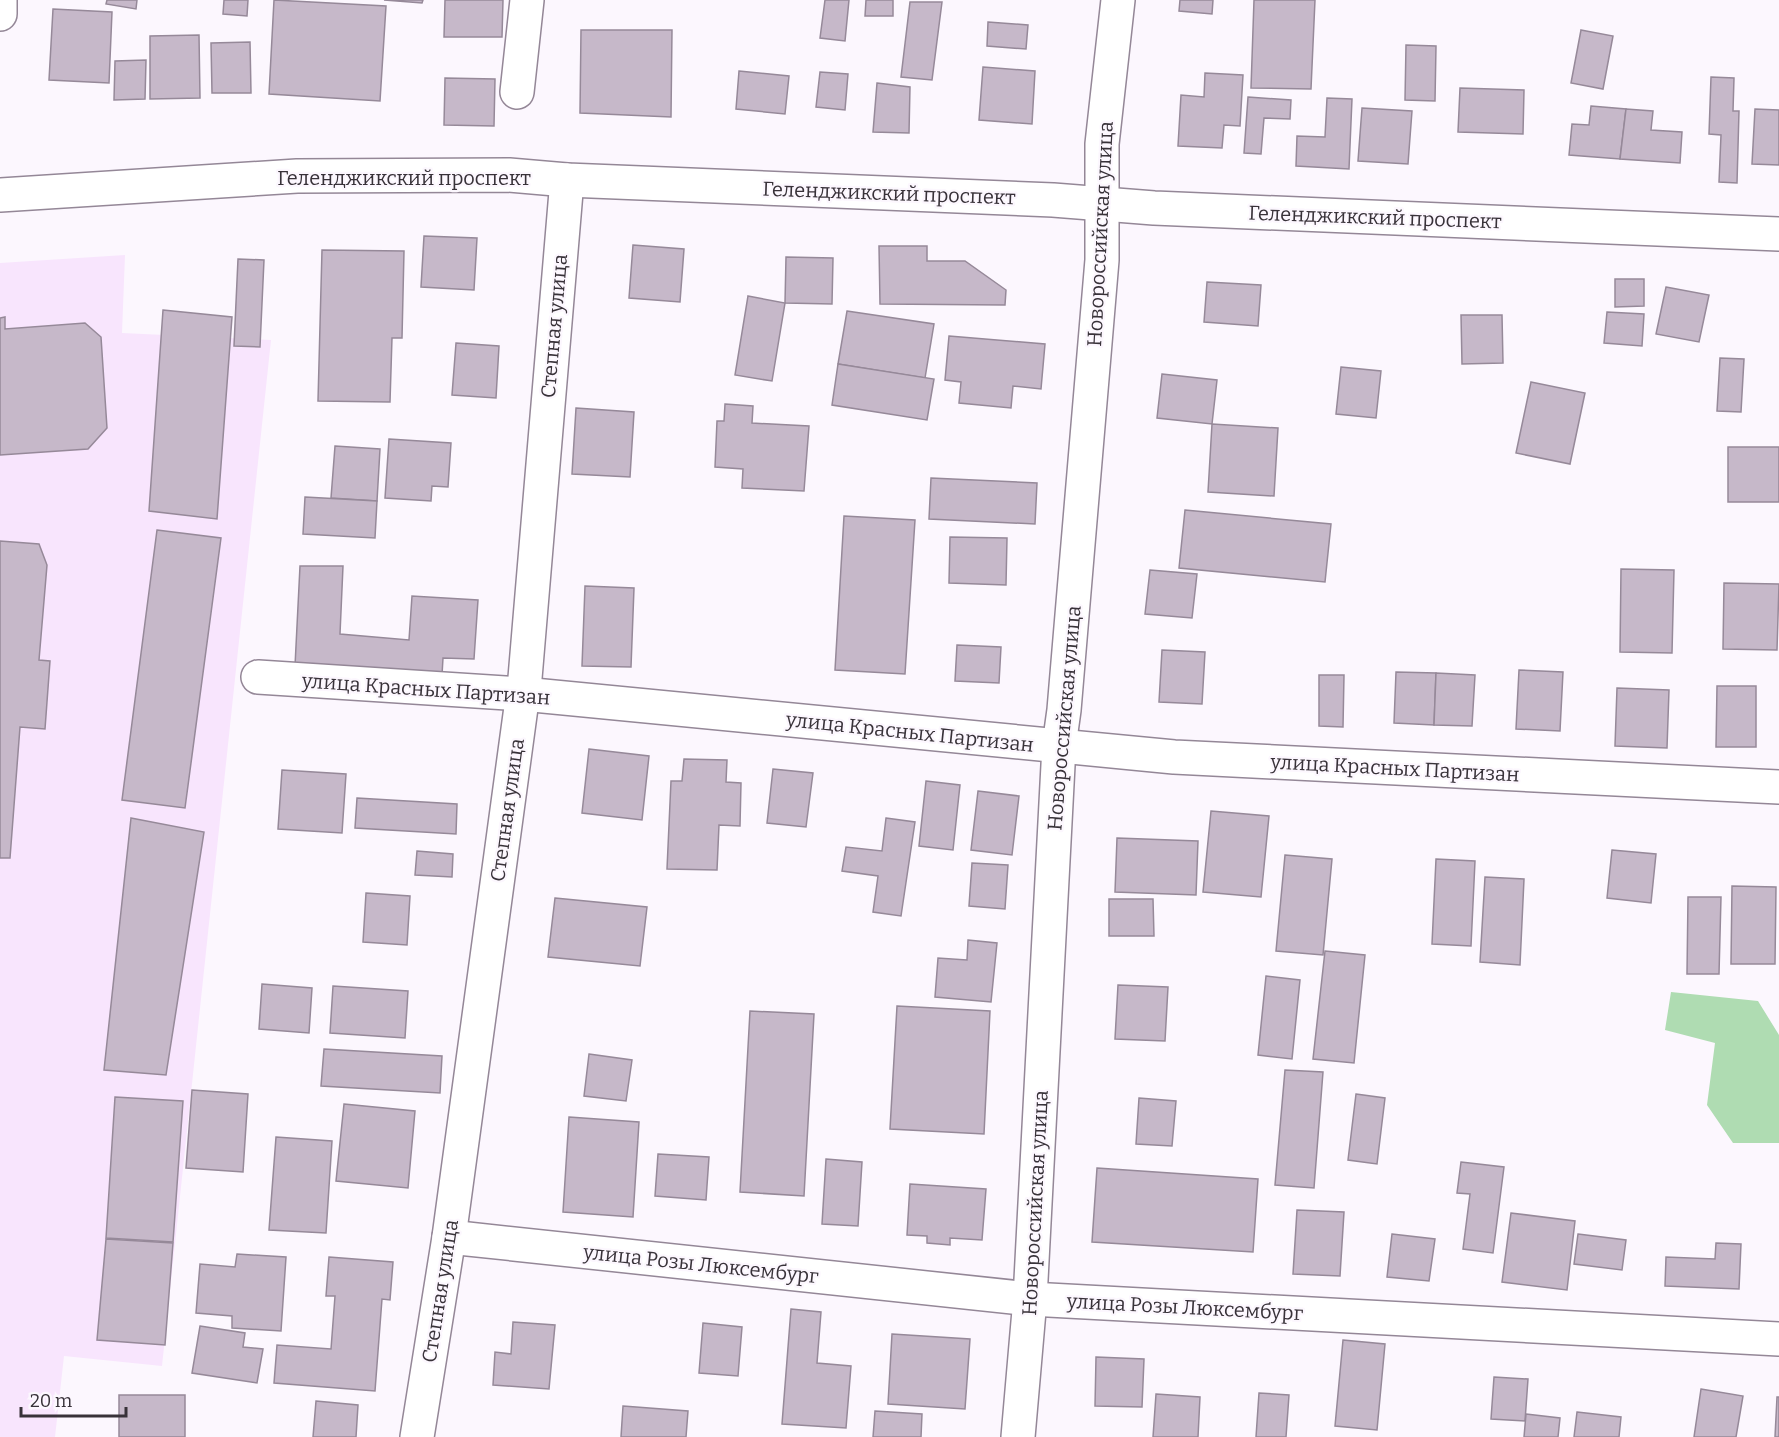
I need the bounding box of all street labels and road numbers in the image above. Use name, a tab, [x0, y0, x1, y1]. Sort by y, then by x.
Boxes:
street label: Новороссийская улица	[1082, 121, 1118, 347]
street label: Геленджикский проспект	[277, 166, 531, 190]
street label: Геленджикский проспект	[762, 177, 1016, 209]
street label: Геленджикский проспект	[1248, 201, 1502, 233]
street label: Степная улица	[536, 253, 572, 399]
street label: Новороссийская улица	[1042, 604, 1086, 832]
street label: улица Красных Партизан	[300, 668, 551, 710]
street label: улица Красных Партизан	[784, 707, 1035, 757]
street label: Степная улица	[485, 737, 529, 883]
street label: улица Красных Партизан	[1269, 749, 1520, 786]
street label: Новороссийская улица	[1017, 1090, 1053, 1316]
street label: Степная улица	[417, 1218, 463, 1364]
street label: улица Розы Люксембург	[581, 1240, 820, 1288]
street label: улица Розы Люксембург	[1065, 1289, 1304, 1325]

